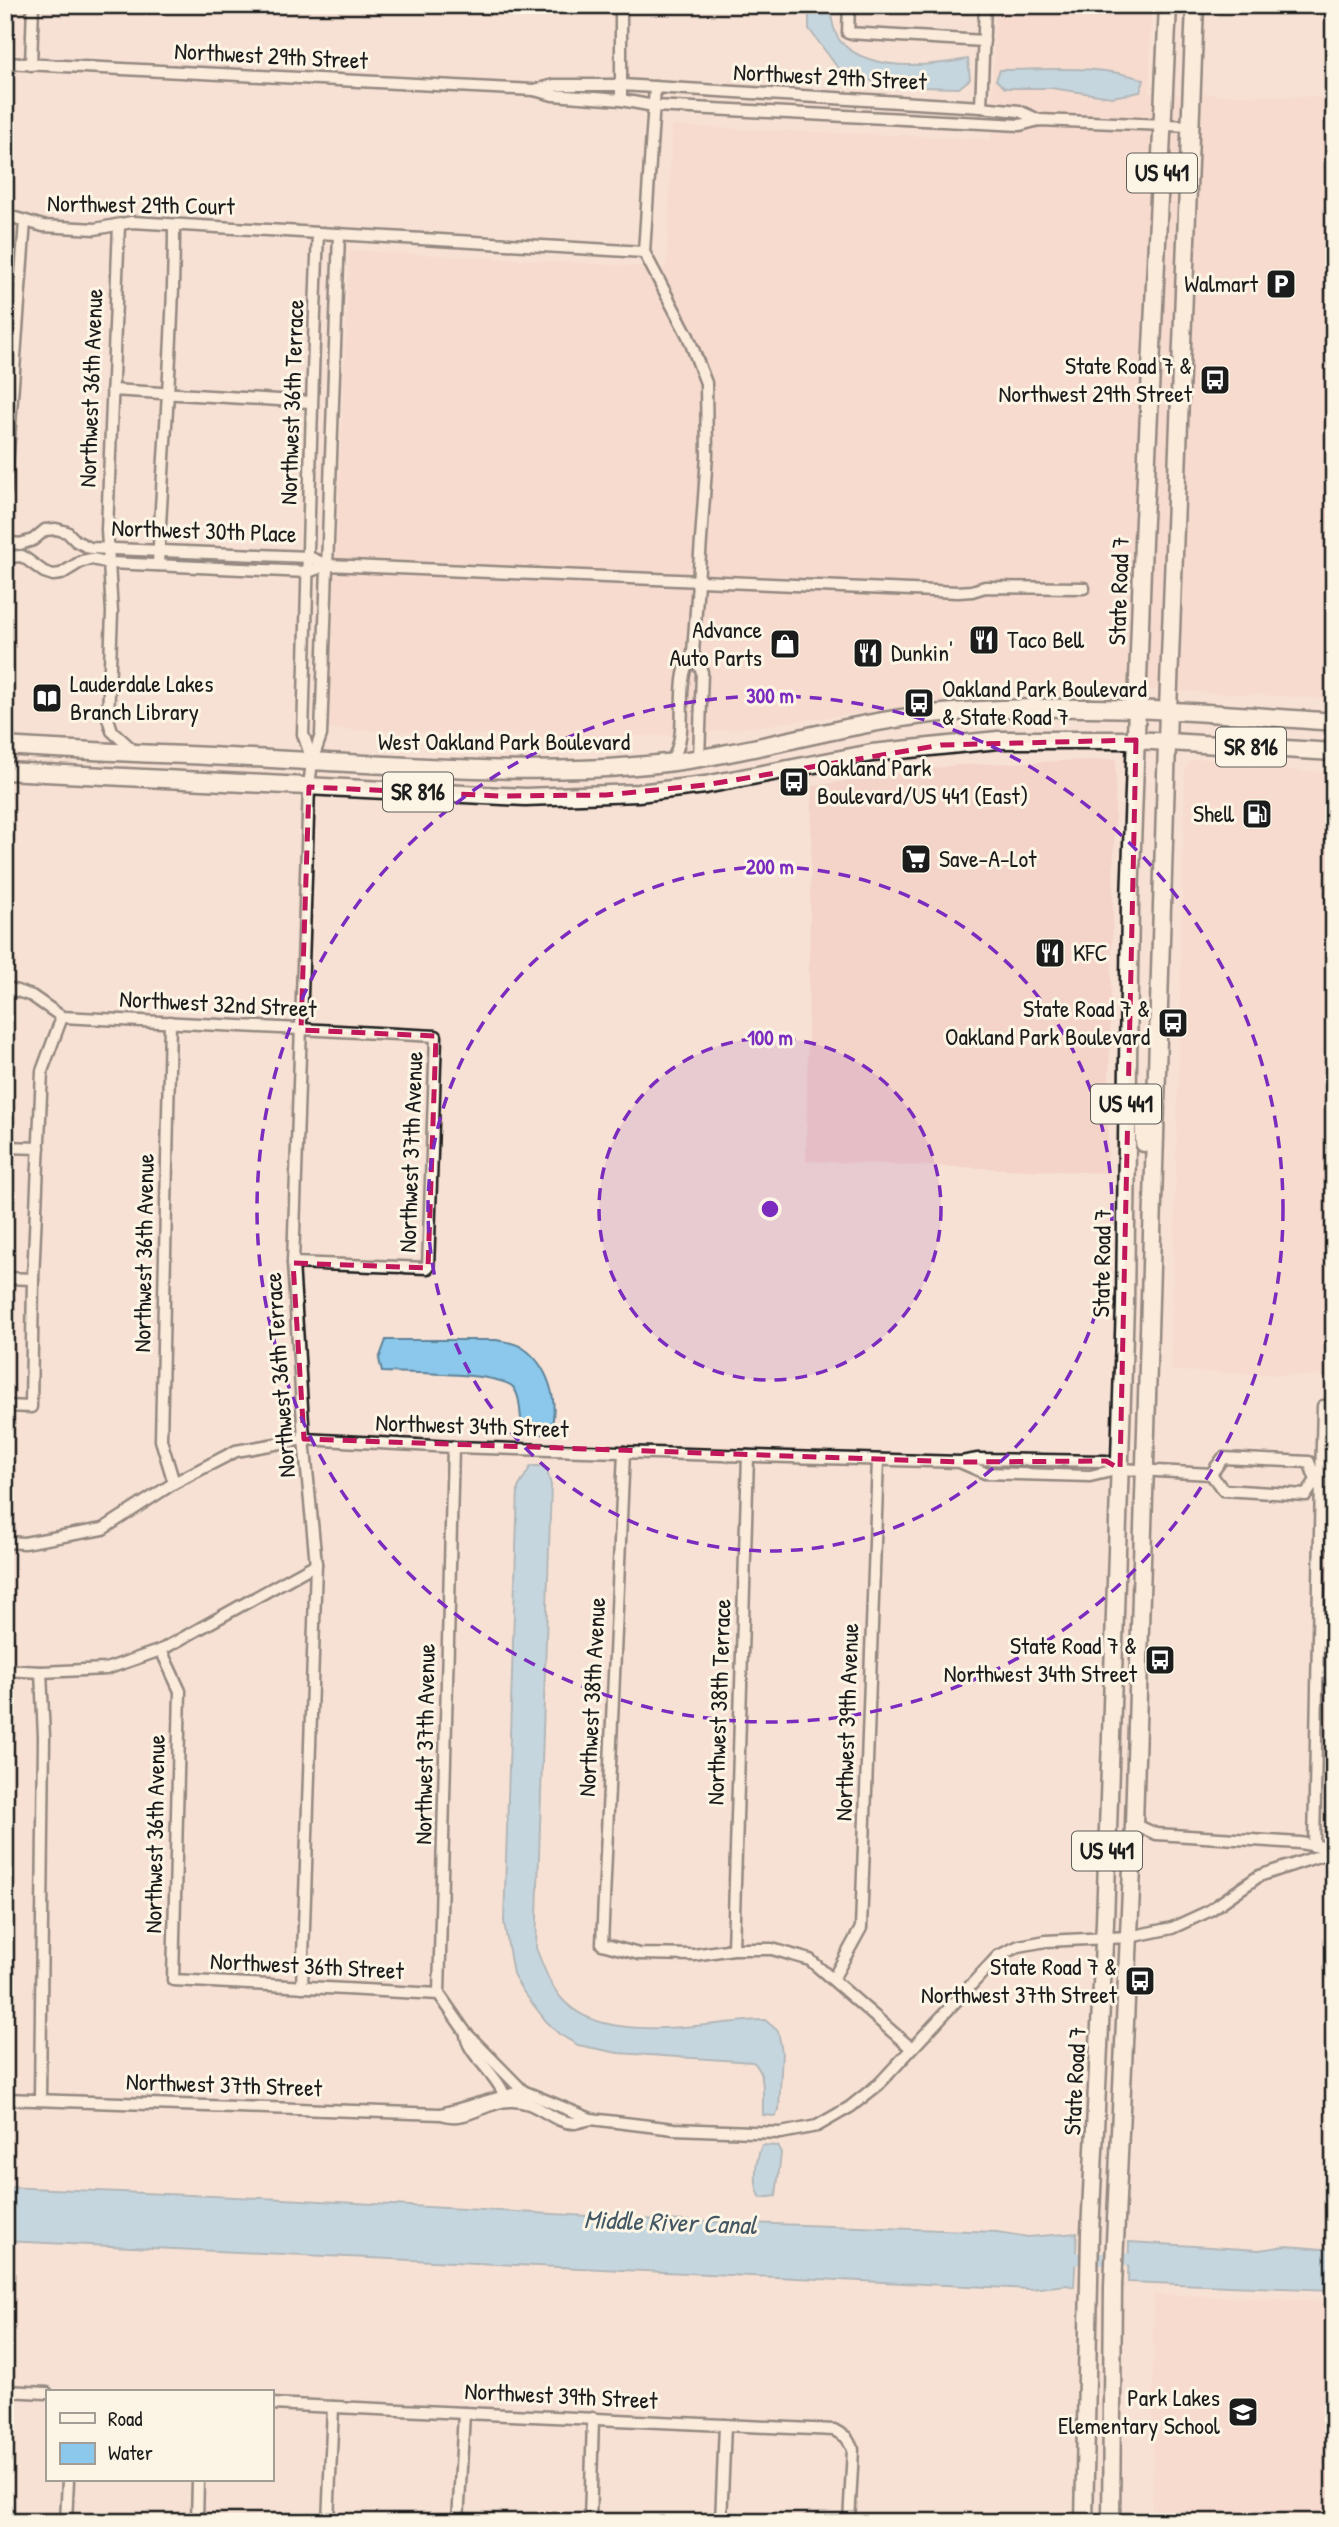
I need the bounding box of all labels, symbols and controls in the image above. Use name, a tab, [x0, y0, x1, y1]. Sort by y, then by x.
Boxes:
street label: Northwest 29th Street	[174, 34, 369, 76]
street label: Northwest 29th Street	[733, 55, 928, 97]
road number: US 441	[1127, 154, 1197, 192]
street label: Northwest 29th Court	[47, 186, 236, 222]
place label: Walmart	[1184, 267, 1259, 299]
parking icon: Walmart	[1264, 267, 1298, 301]
street label: Northwest 36th Avenue	[71, 288, 109, 488]
street label: Northwest 36th Terrace	[271, 298, 311, 505]
place label: State Road 7 & Northwest 29th Street	[999, 349, 1193, 409]
bus stop icon: State Road 7 & Northwest 29th Street	[1198, 363, 1232, 397]
street label: Northwest 30th Place	[111, 511, 298, 549]
street label: State Road 7	[1100, 536, 1136, 646]
place label: Advance Auto Parts	[670, 613, 762, 673]
restaurant icon: Taco Bell	[967, 623, 1001, 657]
place label: Taco Bell	[1007, 623, 1085, 655]
shop icon: Advance Auto Parts	[768, 627, 802, 661]
restaurant icon: Dunkin'	[851, 636, 885, 670]
place label: Dunkin'	[891, 636, 953, 668]
place label: Lauderdale Lakes Branch Library	[70, 667, 213, 727]
place label: Oakland Park Boulevard & State Road 7	[942, 672, 1147, 732]
library icon: Lauderdale Lakes Branch Library	[30, 681, 64, 715]
text: 300 m	[746, 681, 794, 710]
bus stop icon: Oakland Park Boulevard & State Road 7	[902, 686, 936, 720]
street label: West Oakland Park Boulevard	[378, 725, 630, 757]
road number: SR 816	[1216, 727, 1286, 766]
place label: Oakland Park Boulevard/US 441 (East)	[817, 751, 1028, 811]
bus stop icon: Oakland Park Boulevard/US 441 (East)	[777, 765, 811, 799]
road number: SR 816	[383, 772, 453, 812]
place label: Shell	[1193, 797, 1235, 829]
fuel station icon: Shell	[1240, 797, 1274, 831]
supermarket icon: Save-A-Lot	[899, 842, 933, 876]
place label: Save-A-Lot	[939, 842, 1037, 874]
text: 200 m	[746, 852, 794, 881]
restaurant icon: KFC	[1033, 936, 1067, 970]
place label: KFC	[1073, 936, 1108, 968]
street label: Northwest 32nd Street	[119, 982, 318, 1024]
place label: State Road 7 & Oakland Park Boulevard	[945, 992, 1150, 1052]
bus stop icon: State Road 7 & Oakland Park Boulevard	[1156, 1006, 1190, 1040]
text: 100 m	[747, 1023, 793, 1052]
street label: Northwest 37th Avenue	[391, 1051, 430, 1253]
road number: US 441	[1091, 1084, 1161, 1124]
street label: Northwest 36th Avenue	[125, 1153, 161, 1353]
centre of rings	[758, 1197, 782, 1221]
street label: State Road 7	[1084, 1208, 1118, 1318]
street label: Northwest 36th Terrace	[256, 1271, 302, 1479]
street label: Northwest 34th Street	[375, 1406, 570, 1444]
street label: Northwest 38th Avenue	[570, 1596, 612, 1797]
street label: Northwest 38th Terrace	[698, 1598, 738, 1806]
street label: Northwest 39th Avenue	[827, 1622, 865, 1821]
place label: State Road 7 & Northwest 34th Street	[944, 1629, 1138, 1689]
street label: Northwest 37th Avenue	[406, 1643, 442, 1845]
bus stop icon: State Road 7 & Northwest 34th Street	[1143, 1643, 1177, 1677]
street label: Northwest 36th Avenue	[136, 1734, 172, 1934]
road number: US 441	[1072, 1832, 1142, 1870]
street label: Northwest 36th Street	[209, 1944, 405, 1986]
place label: State Road 7 & Northwest 37th Street	[921, 1950, 1118, 2010]
bus stop icon: State Road 7 & Northwest 37th Street	[1123, 1964, 1157, 1998]
street label: State Road 7	[1055, 2026, 1093, 2136]
street label: Northwest 37th Street	[126, 2065, 323, 2103]
water label: Middle River Canal	[583, 2201, 758, 2242]
street label: Northwest 39th Street	[464, 2374, 659, 2416]
place label: Park Lakes Elementary School	[1058, 2381, 1221, 2441]
legend	[46, 2390, 273, 2482]
school or university icon: Park Lakes Elementary School	[1226, 2395, 1260, 2429]
text: Road	[108, 2404, 142, 2433]
text: Water	[108, 2438, 153, 2467]

